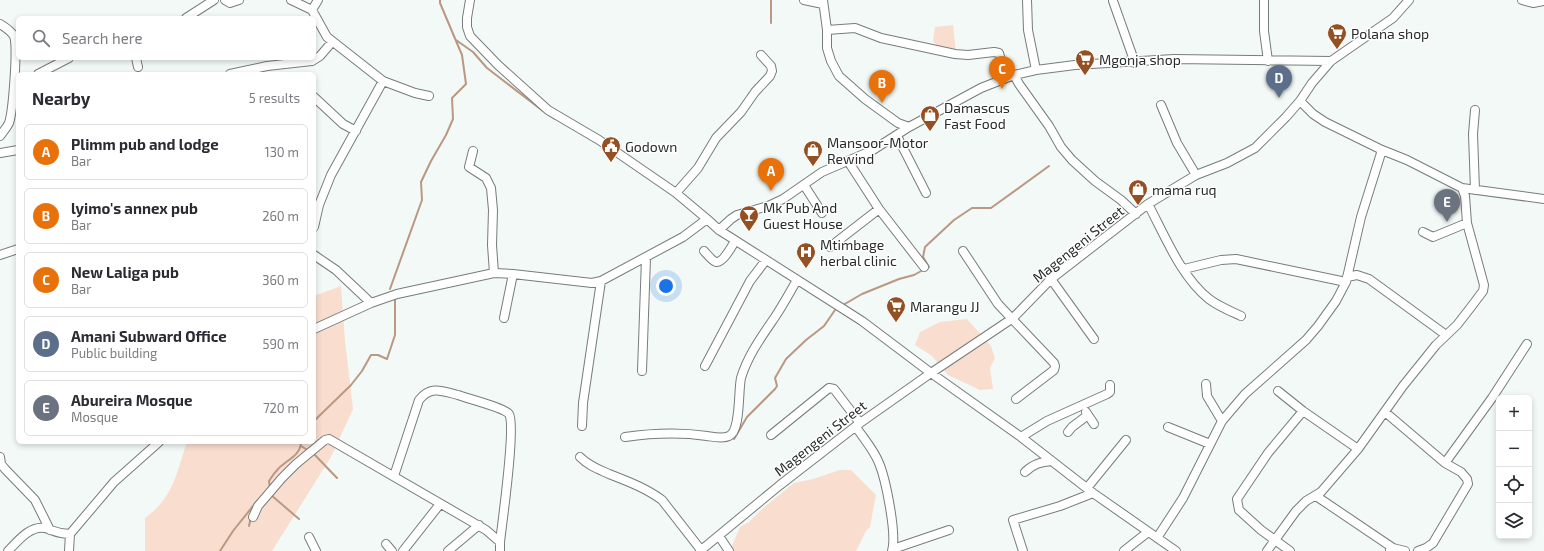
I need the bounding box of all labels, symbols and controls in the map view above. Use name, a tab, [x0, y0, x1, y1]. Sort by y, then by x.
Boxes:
search box	[16, 16, 316, 60]
supermarket icon: Polana shop	[1326, 22, 1348, 50]
place label: Polana shop	[1351, 25, 1429, 42]
icon: search	[30, 27, 52, 49]
text: Search here	[62, 29, 143, 47]
supermarket icon: Mgonja shop	[1074, 48, 1096, 76]
place label: Mgonja shop	[1099, 51, 1181, 68]
pin: C	[989, 56, 1015, 89]
pin: D	[1266, 65, 1292, 98]
pin: B	[869, 70, 895, 103]
text: Nearby	[32, 88, 90, 108]
text: 5 results	[249, 90, 300, 106]
place label: Damascus Fast Food	[944, 99, 1010, 132]
shop icon: Damascus Fast Food	[919, 104, 941, 132]
place label: Mansoor-Motor Rewind	[827, 134, 929, 167]
text: Plimm pub and lodge	[71, 135, 219, 153]
public building icon: Godown	[600, 135, 622, 163]
place label: Godown	[625, 138, 677, 155]
shop icon: Mansoor-Motor Rewind	[802, 139, 824, 167]
text: A	[42, 144, 50, 160]
text: 130 m	[264, 144, 299, 160]
text: Bar	[71, 153, 91, 169]
pin: A	[758, 158, 784, 191]
shop icon: mama ruq	[1127, 178, 1149, 206]
place label: mama ruq	[1152, 181, 1217, 198]
pin: E	[1434, 189, 1460, 222]
text: lyimo's annex pub	[71, 199, 198, 217]
place label: Mk Pub And Guest House	[763, 199, 843, 232]
street label: Magengeni Street	[1029, 202, 1127, 286]
bar icon: Mk Pub And Guest House	[738, 204, 760, 232]
text: B	[42, 208, 50, 224]
text: 260 m	[262, 208, 299, 224]
text: Bar	[71, 217, 91, 233]
place label: Mtimbage herbal clinic	[820, 236, 897, 269]
hospital icon: Mtimbage herbal clinic	[795, 241, 817, 269]
text: New Laliga pub	[71, 263, 179, 281]
text: C	[42, 272, 50, 288]
text: 360 m	[262, 272, 299, 288]
your location	[656, 276, 676, 296]
text: Bar	[71, 281, 91, 297]
supermarket icon: Marangu JJ	[885, 295, 907, 323]
place label: Marangu JJ	[910, 298, 979, 315]
text: Amani Subward Office	[71, 327, 227, 345]
text: D	[42, 336, 50, 352]
text: 590 m	[262, 336, 299, 352]
text: Public building	[71, 345, 157, 361]
text: Abureira Mosque	[71, 391, 192, 409]
map controls	[1496, 395, 1532, 539]
button: +	[1496, 395, 1532, 431]
street label: Magengeni Street	[771, 397, 869, 479]
text: E	[42, 400, 50, 416]
text: 720 m	[263, 400, 299, 416]
text: Mosque	[71, 409, 118, 425]
button: −	[1496, 431, 1532, 467]
button: locate	[1496, 467, 1532, 503]
button: layers	[1496, 503, 1532, 539]

